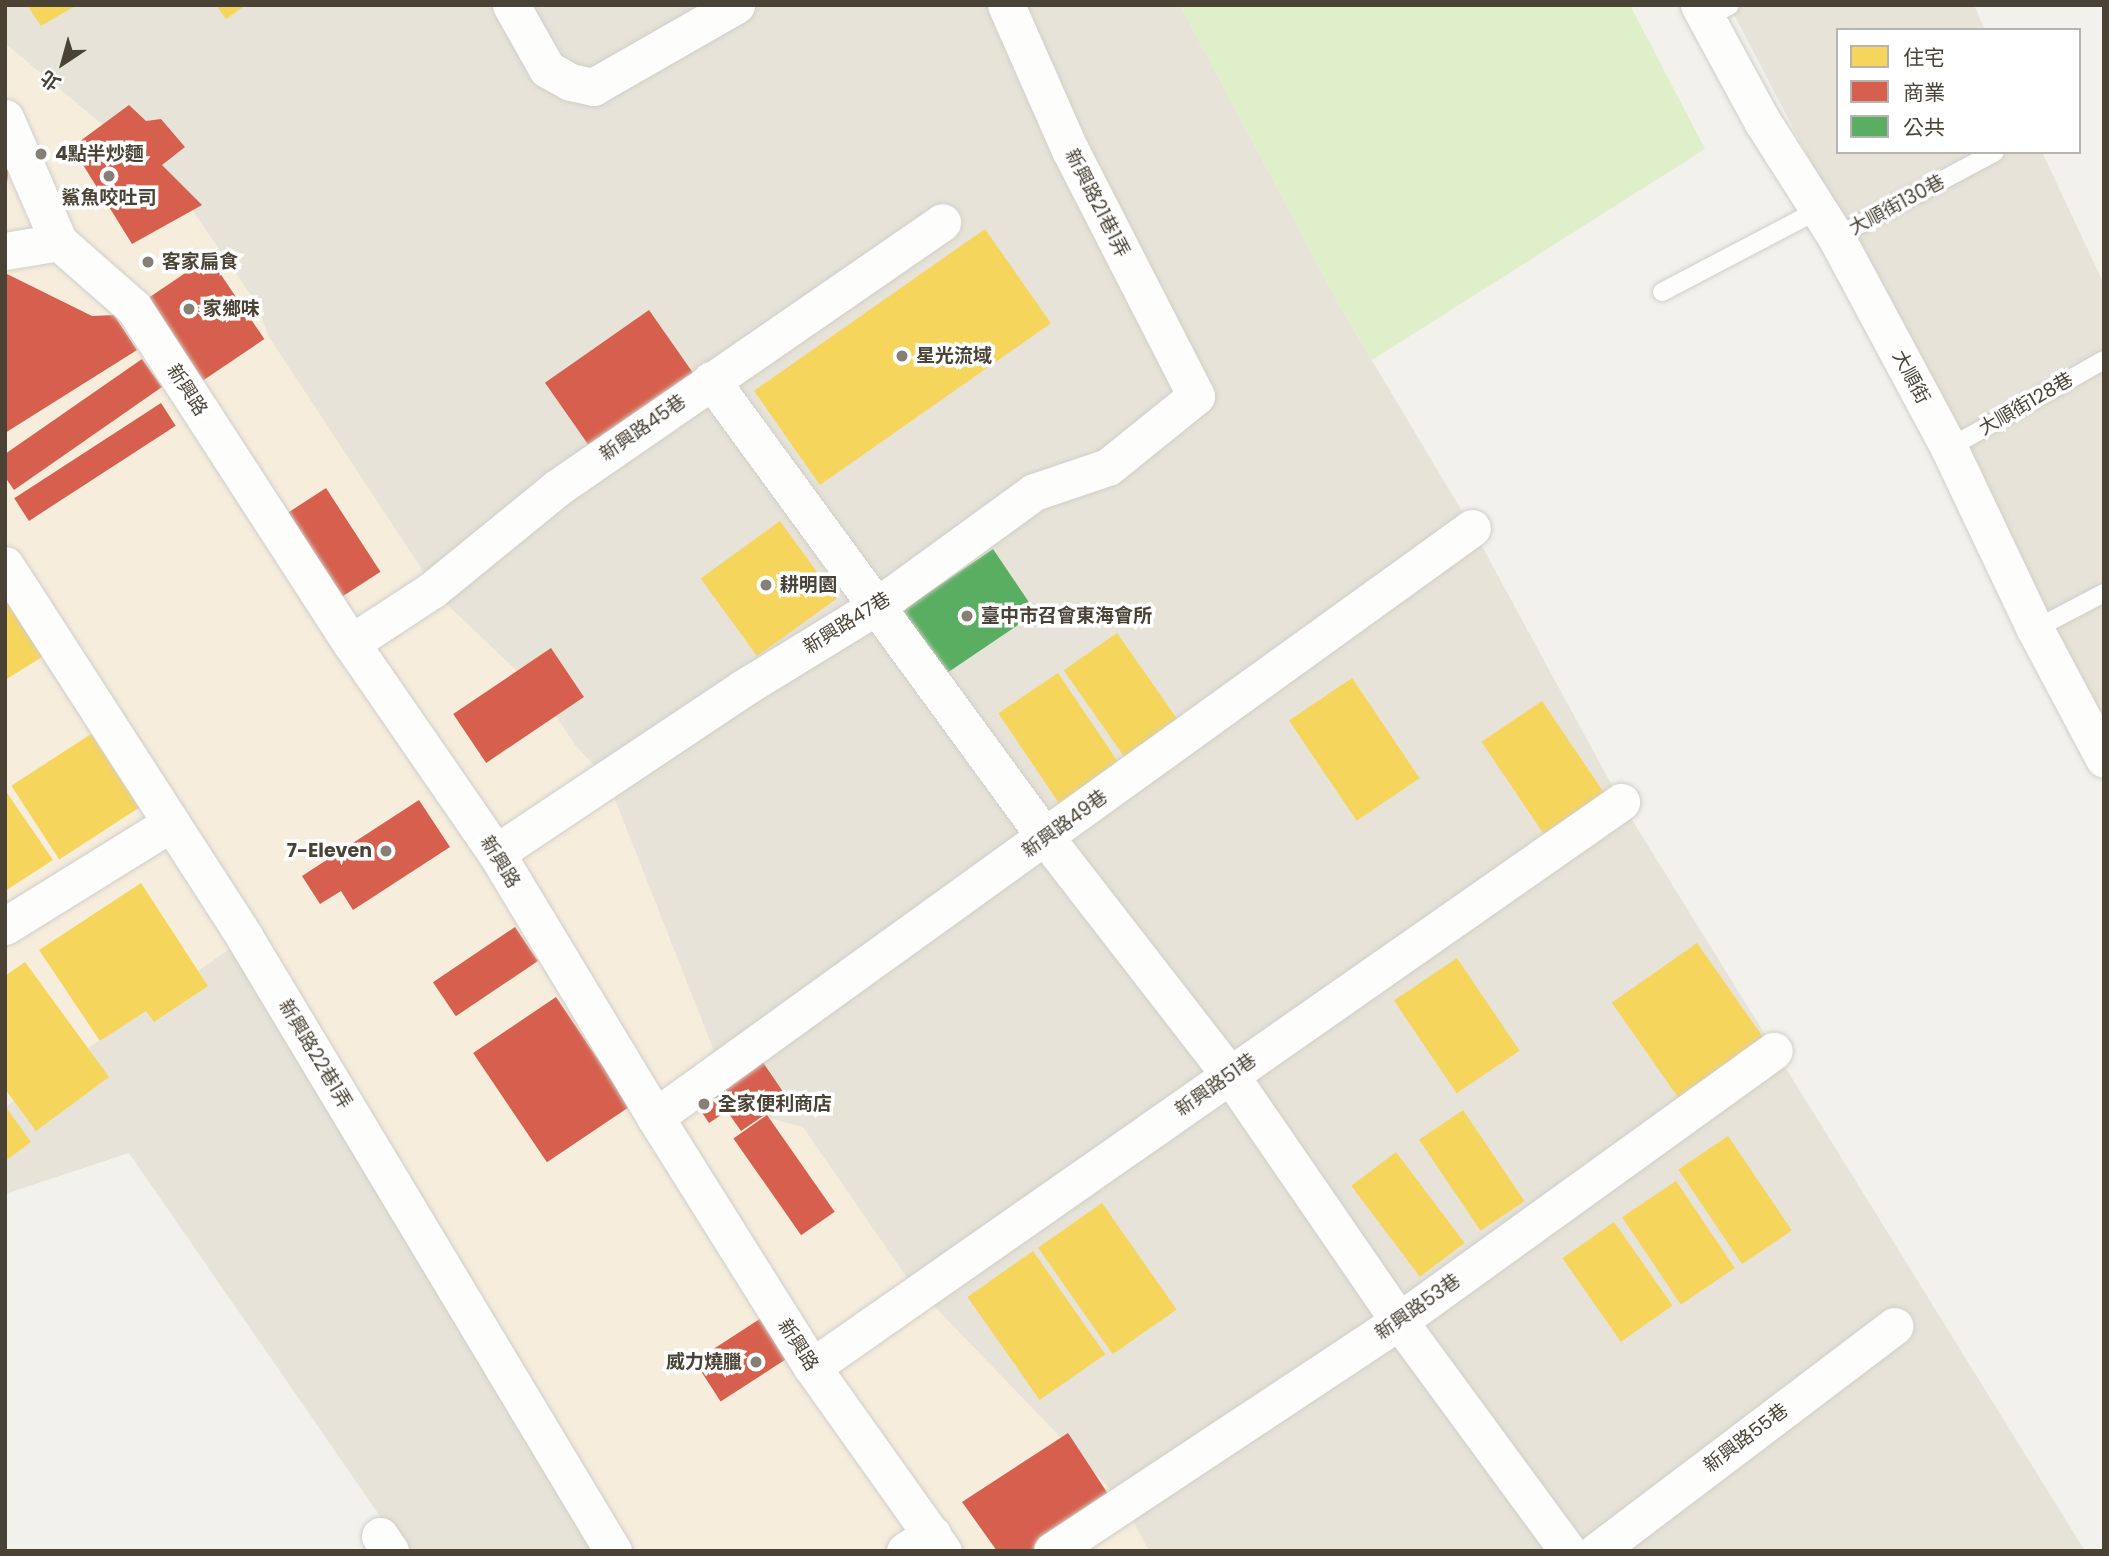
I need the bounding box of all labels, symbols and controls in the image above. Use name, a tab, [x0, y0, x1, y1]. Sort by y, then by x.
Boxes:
north arrow	[28, 28, 98, 98]
legend	[1836, 28, 2081, 154]
text: 住宅	[1903, 43, 1945, 72]
text: 北	[35, 64, 66, 97]
text: 商業	[1903, 78, 1945, 107]
text: 公共	[1903, 113, 1945, 142]
place label: 4點半炒麵	[55, 143, 144, 165]
street label: 新興路21巷1弄	[1060, 145, 1134, 261]
marker: 4點半炒麵	[33, 146, 49, 162]
marker: 鯊魚咬吐司	[101, 168, 117, 184]
street label: 大順街130巷	[1845, 170, 1949, 240]
place label: 鯊魚咬吐司	[62, 187, 156, 209]
place label: 客家扁食	[162, 251, 238, 273]
marker: 客家扁食	[140, 254, 156, 270]
place label: 家鄉味	[203, 298, 260, 320]
marker: 家鄉味	[181, 301, 197, 317]
place label: 星光流域	[916, 345, 992, 367]
street label: 大順街	[1888, 346, 1934, 408]
marker: 星光流域	[894, 348, 910, 364]
street label: 新興路	[162, 360, 212, 420]
street label: 大順街128巷	[1975, 368, 2077, 440]
street label: 新興路45巷	[596, 390, 690, 466]
place label: 耕明園	[780, 574, 837, 596]
marker: 耕明園	[758, 577, 774, 593]
street label: 新興路47巷	[799, 587, 895, 659]
place label: 臺中市召會東海會所	[981, 605, 1152, 627]
marker: 臺中市召會東海會所	[959, 608, 975, 624]
street label: 新興路49巷	[1018, 785, 1112, 863]
street label: 新興路	[475, 832, 525, 892]
place label: 7-Eleven	[287, 840, 372, 862]
marker: 7-Eleven	[378, 843, 394, 859]
street label: 新興路22巷1弄	[274, 995, 356, 1113]
street label: 新興路51巷	[1171, 1049, 1261, 1121]
place label: 全家便利商店	[718, 1093, 832, 1115]
marker: 全家便利商店	[696, 1096, 712, 1112]
street label: 新興路53巷	[1371, 1269, 1465, 1345]
street label: 新興路	[773, 1315, 823, 1375]
place label: 威力燒臘	[666, 1351, 742, 1373]
marker: 威力燒臘	[748, 1354, 764, 1370]
street label: 新興路55巷	[1699, 1399, 1793, 1477]

